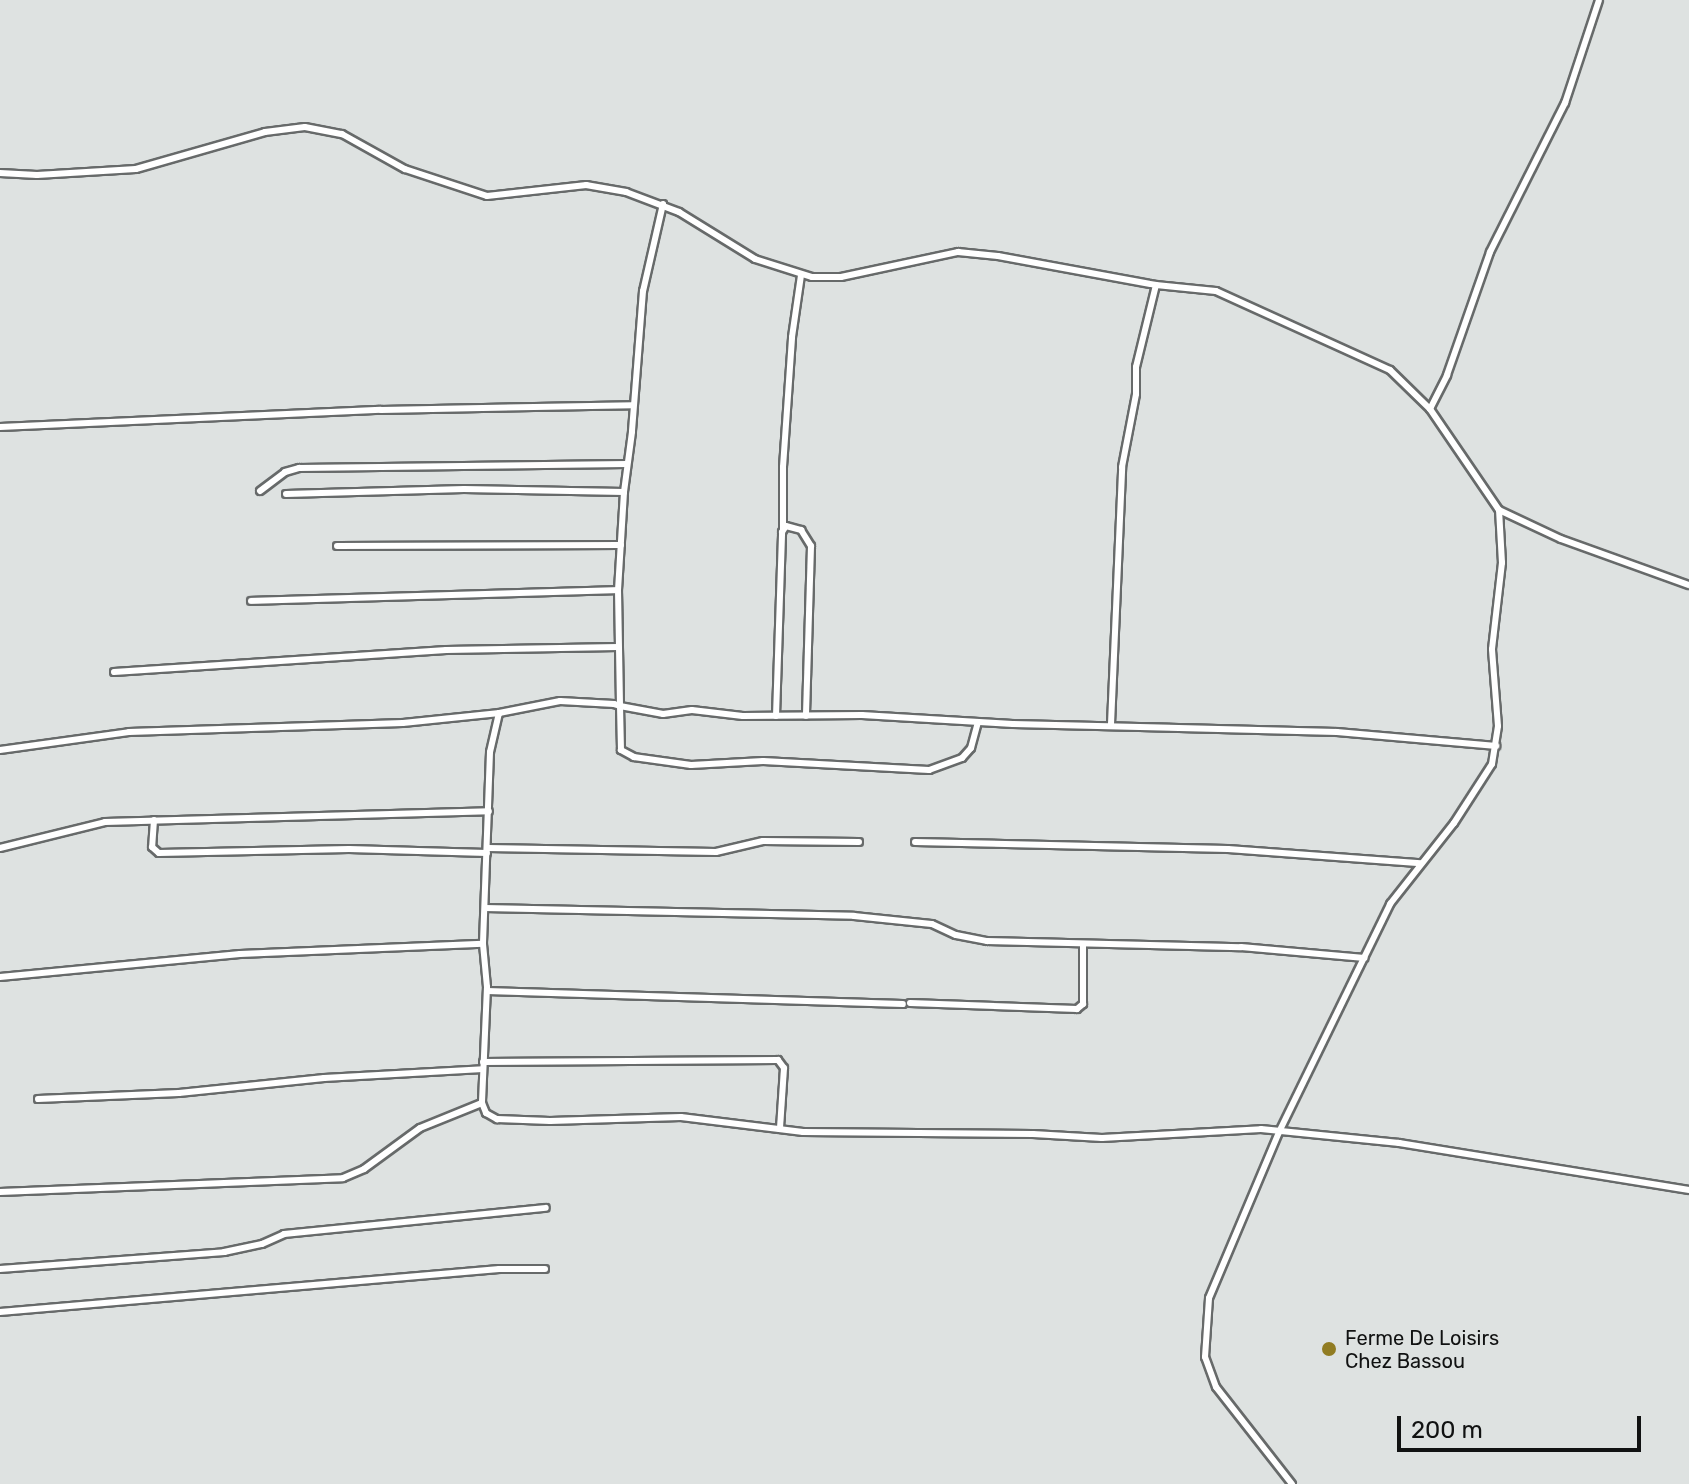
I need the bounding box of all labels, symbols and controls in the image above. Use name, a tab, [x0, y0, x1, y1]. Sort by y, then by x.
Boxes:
place label: Ferme De Loisirs Chez Bassou	[1345, 1326, 1499, 1373]
marker: Ferme De Loisirs Chez Bassou	[1320, 1340, 1338, 1358]
scale bar	[1401, 1400, 1645, 1450]
text: 200 m	[1411, 1416, 1483, 1444]

